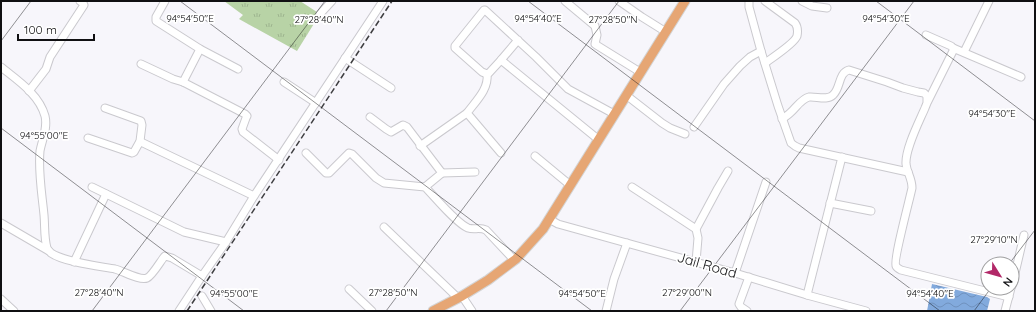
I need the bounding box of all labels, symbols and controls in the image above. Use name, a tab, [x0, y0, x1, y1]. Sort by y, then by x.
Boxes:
text: 94°54'50"E	[166, 12, 214, 25]
text: 94°54'40"E	[514, 12, 562, 25]
text: 94°54'30"E	[862, 12, 910, 25]
text: 27°28'40"N	[294, 13, 344, 26]
text: 27°28'50"N	[588, 13, 638, 26]
scale bar	[18, 16, 94, 42]
text: 100 m	[24, 22, 57, 37]
text: 94°54'30"E	[968, 107, 1016, 120]
text: 94°55'00"E	[20, 129, 69, 142]
text: 27°29'10"N	[970, 233, 1018, 246]
street label: Jail Road	[675, 248, 739, 282]
north arrow	[980, 256, 1020, 296]
text: N	[1000, 275, 1016, 289]
text: 27°28'40"N	[74, 286, 124, 299]
text: 27°28'50"N	[368, 286, 418, 299]
text: 27°29'00"N	[662, 286, 712, 299]
text: 94°55'00"E	[210, 287, 259, 300]
text: 94°54'50"E	[558, 287, 606, 300]
text: 94°54'40"E	[906, 287, 954, 300]

